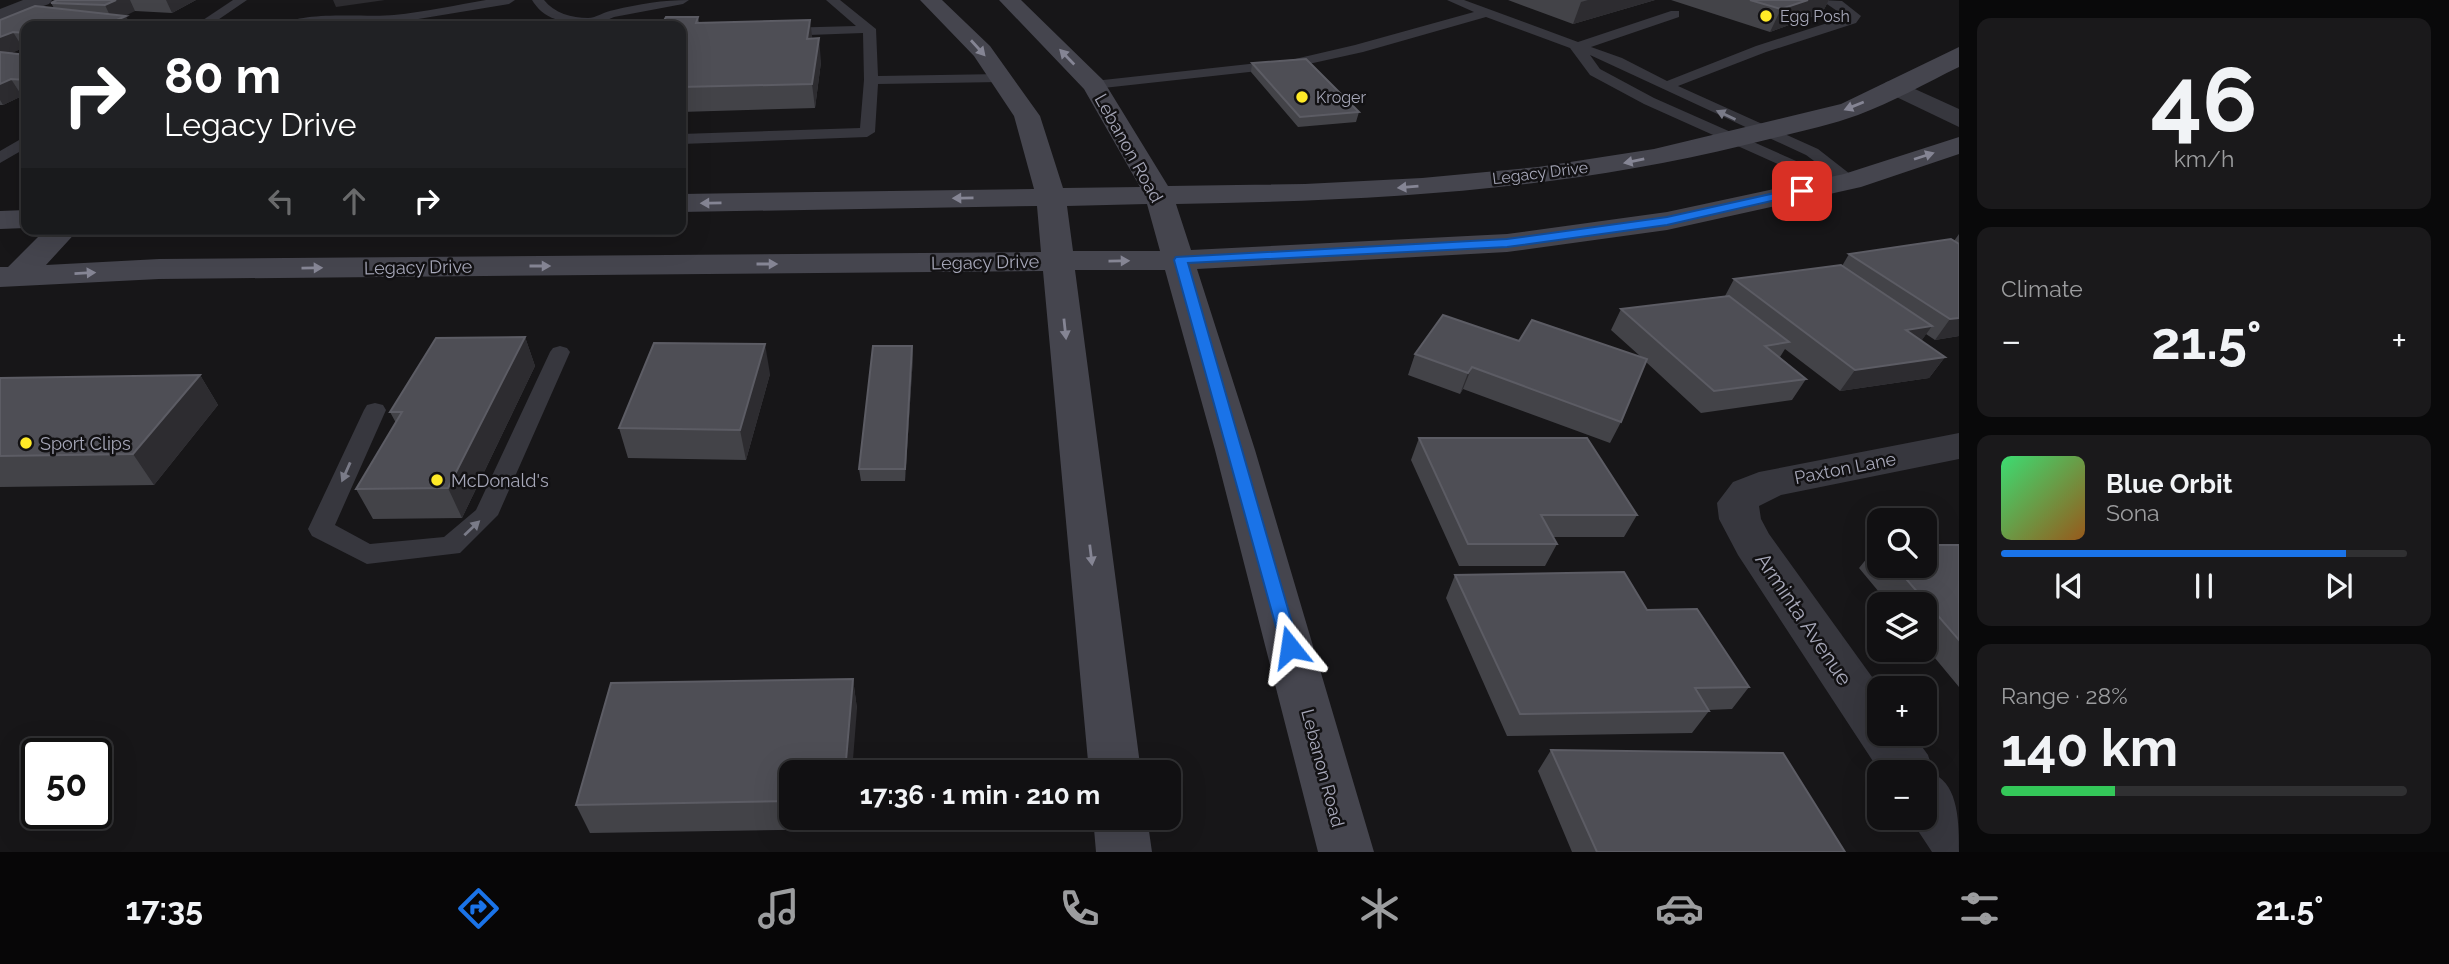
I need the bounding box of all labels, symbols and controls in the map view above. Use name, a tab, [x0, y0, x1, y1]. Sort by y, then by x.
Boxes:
place label: Egg Posh	[1780, 7, 1850, 26]
marker: Egg Posh	[1758, 8, 1774, 24]
one-way arrow	[970, 39, 986, 56]
text: 46	[2150, 46, 2258, 153]
text: 80 m	[164, 47, 281, 104]
icon: right	[49, 49, 140, 140]
one-way arrow	[1059, 49, 1076, 66]
place label: Kroger	[1316, 88, 1366, 107]
marker: Kroger	[1294, 89, 1310, 105]
street label: Lebanon Road	[1090, 90, 1168, 206]
one-way arrow	[1844, 101, 1865, 112]
text: Legacy Drive	[164, 106, 357, 143]
one-way arrow	[1716, 109, 1736, 121]
text: km/h	[2174, 145, 2234, 172]
one-way arrow	[1914, 151, 1935, 161]
one-way arrow	[1623, 156, 1645, 167]
street label: Legacy Drive	[1491, 158, 1589, 188]
pin	[1772, 161, 1832, 221]
icon: arrive	[1783, 172, 1821, 210]
icon: left	[262, 182, 300, 220]
icon: ahead	[335, 182, 373, 220]
icon: right	[408, 182, 446, 220]
one-way arrow	[1397, 182, 1419, 193]
one-way arrow	[951, 193, 973, 204]
one-way arrow	[699, 197, 721, 209]
street label: Legacy Drive	[931, 251, 1040, 273]
one-way arrow	[1108, 255, 1130, 266]
street label: Legacy Drive	[364, 256, 473, 278]
one-way arrow	[757, 258, 779, 270]
one-way arrow	[529, 260, 551, 272]
one-way arrow	[302, 262, 324, 274]
one-way arrow	[74, 267, 96, 278]
text: Climate	[2001, 275, 2083, 302]
text: 21.5°	[2151, 310, 2262, 371]
one-way arrow	[1059, 318, 1070, 340]
text: −	[2001, 318, 2021, 363]
text: +	[2391, 318, 2407, 363]
place label: Sport Clips	[40, 433, 131, 454]
marker: Sport Clips	[18, 435, 34, 451]
street label: Paxton Lane	[1792, 448, 1898, 488]
one-way arrow	[340, 462, 352, 482]
text: Blue Orbit	[2106, 469, 2233, 499]
place label: McDonald's	[451, 470, 549, 491]
marker: McDonald's	[429, 472, 445, 488]
text: Sona	[2106, 499, 2160, 526]
map controls	[1867, 508, 1937, 830]
button: search	[1867, 508, 1937, 578]
one-way arrow	[463, 520, 480, 536]
one-way arrow	[1085, 544, 1096, 566]
street label: Arminta Avenue	[1750, 548, 1858, 690]
icon: previous	[2050, 567, 2088, 605]
icon: pause	[2185, 567, 2223, 605]
icon: next	[2320, 567, 2358, 605]
button: layers	[1867, 592, 1937, 662]
position arrow	[1253, 610, 1327, 684]
button: +	[1867, 676, 1937, 746]
text: Range · 28%	[2001, 682, 2128, 709]
street label: Lebanon Road	[1297, 707, 1349, 829]
text: 140 km	[2001, 717, 2178, 778]
speed limit sign: 50	[21, 738, 112, 829]
button: −	[1867, 760, 1937, 830]
text: 17:36 · 1 min · 210 m	[860, 780, 1100, 810]
icon: directions	[454, 884, 503, 933]
icon: music	[754, 884, 803, 933]
icon: phone	[1055, 884, 1104, 933]
icon: climate	[1355, 884, 1404, 933]
icon: car	[1655, 884, 1704, 933]
icon: filters	[1955, 884, 2004, 933]
text: 17:35	[126, 890, 203, 927]
text: 21.5°	[2255, 890, 2323, 927]

